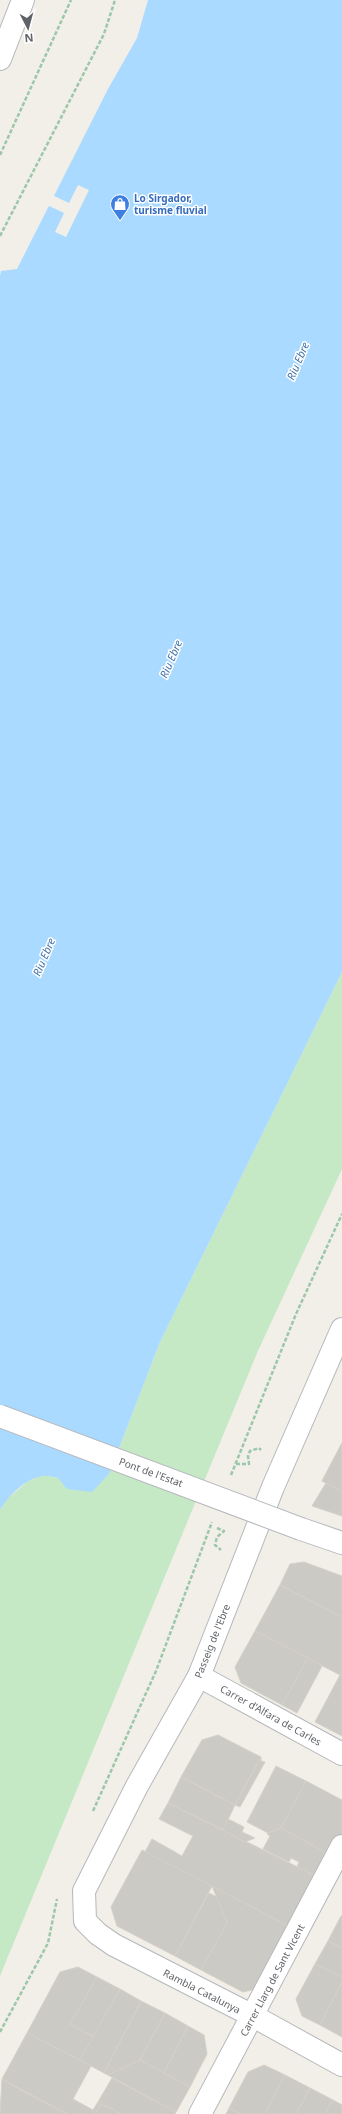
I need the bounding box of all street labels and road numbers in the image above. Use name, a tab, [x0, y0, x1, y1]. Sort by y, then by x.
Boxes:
street label: Pont de l'Estat	[117, 1454, 185, 1490]
street label: Passeig de l'Ebre	[191, 1602, 233, 1680]
street label: Carrer d'Alfara de Carles	[218, 1681, 324, 1749]
street label: Carrer Llarg de Sant Vicent	[236, 1921, 308, 2039]
street label: Rambla Catalunya	[161, 1965, 243, 2017]

